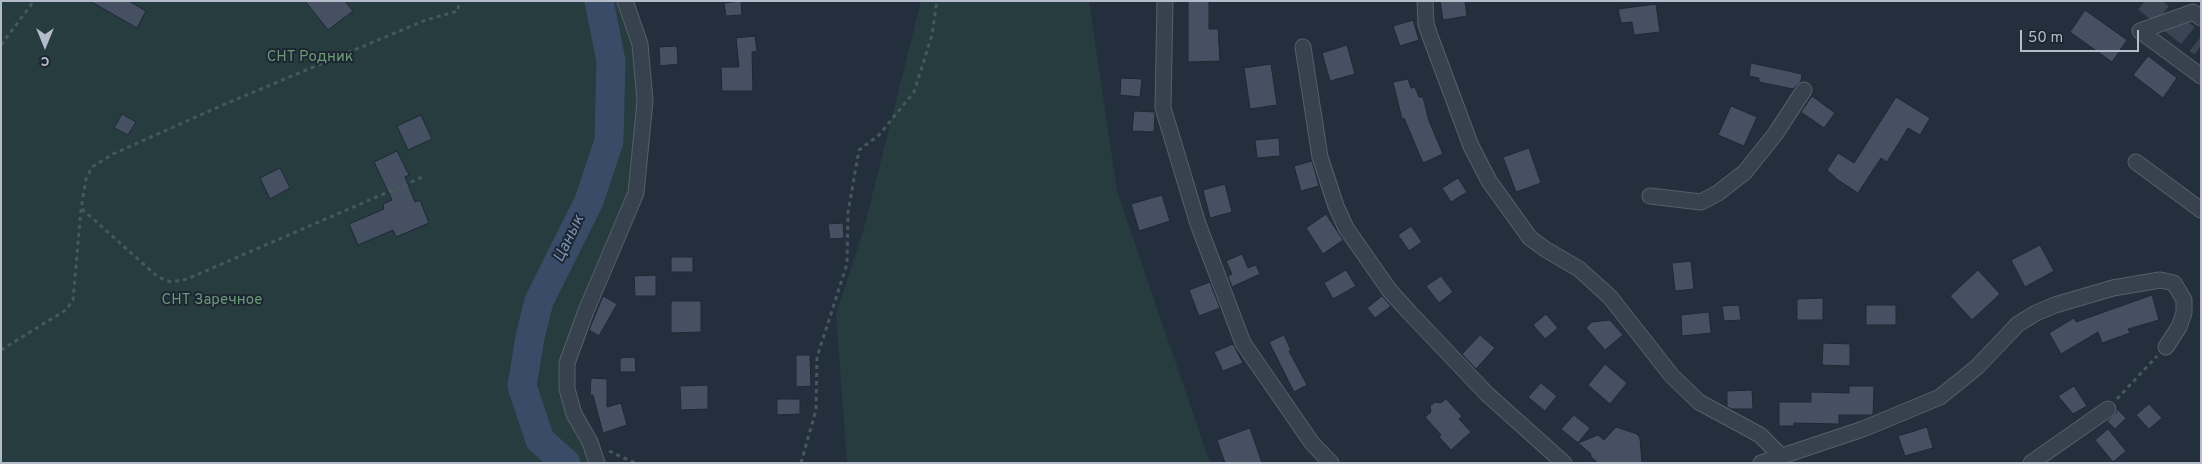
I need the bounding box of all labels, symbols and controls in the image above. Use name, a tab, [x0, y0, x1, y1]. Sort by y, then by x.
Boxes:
north arrow	[20, 20, 70, 70]
scale bar	[2022, 20, 2141, 52]
text: 50 m	[2028, 29, 2063, 48]
park label: СНТ Родник	[267, 49, 353, 67]
text: С	[41, 52, 49, 69]
water label: Цанык	[550, 212, 590, 266]
park label: СНТ Заречное	[162, 292, 262, 310]

